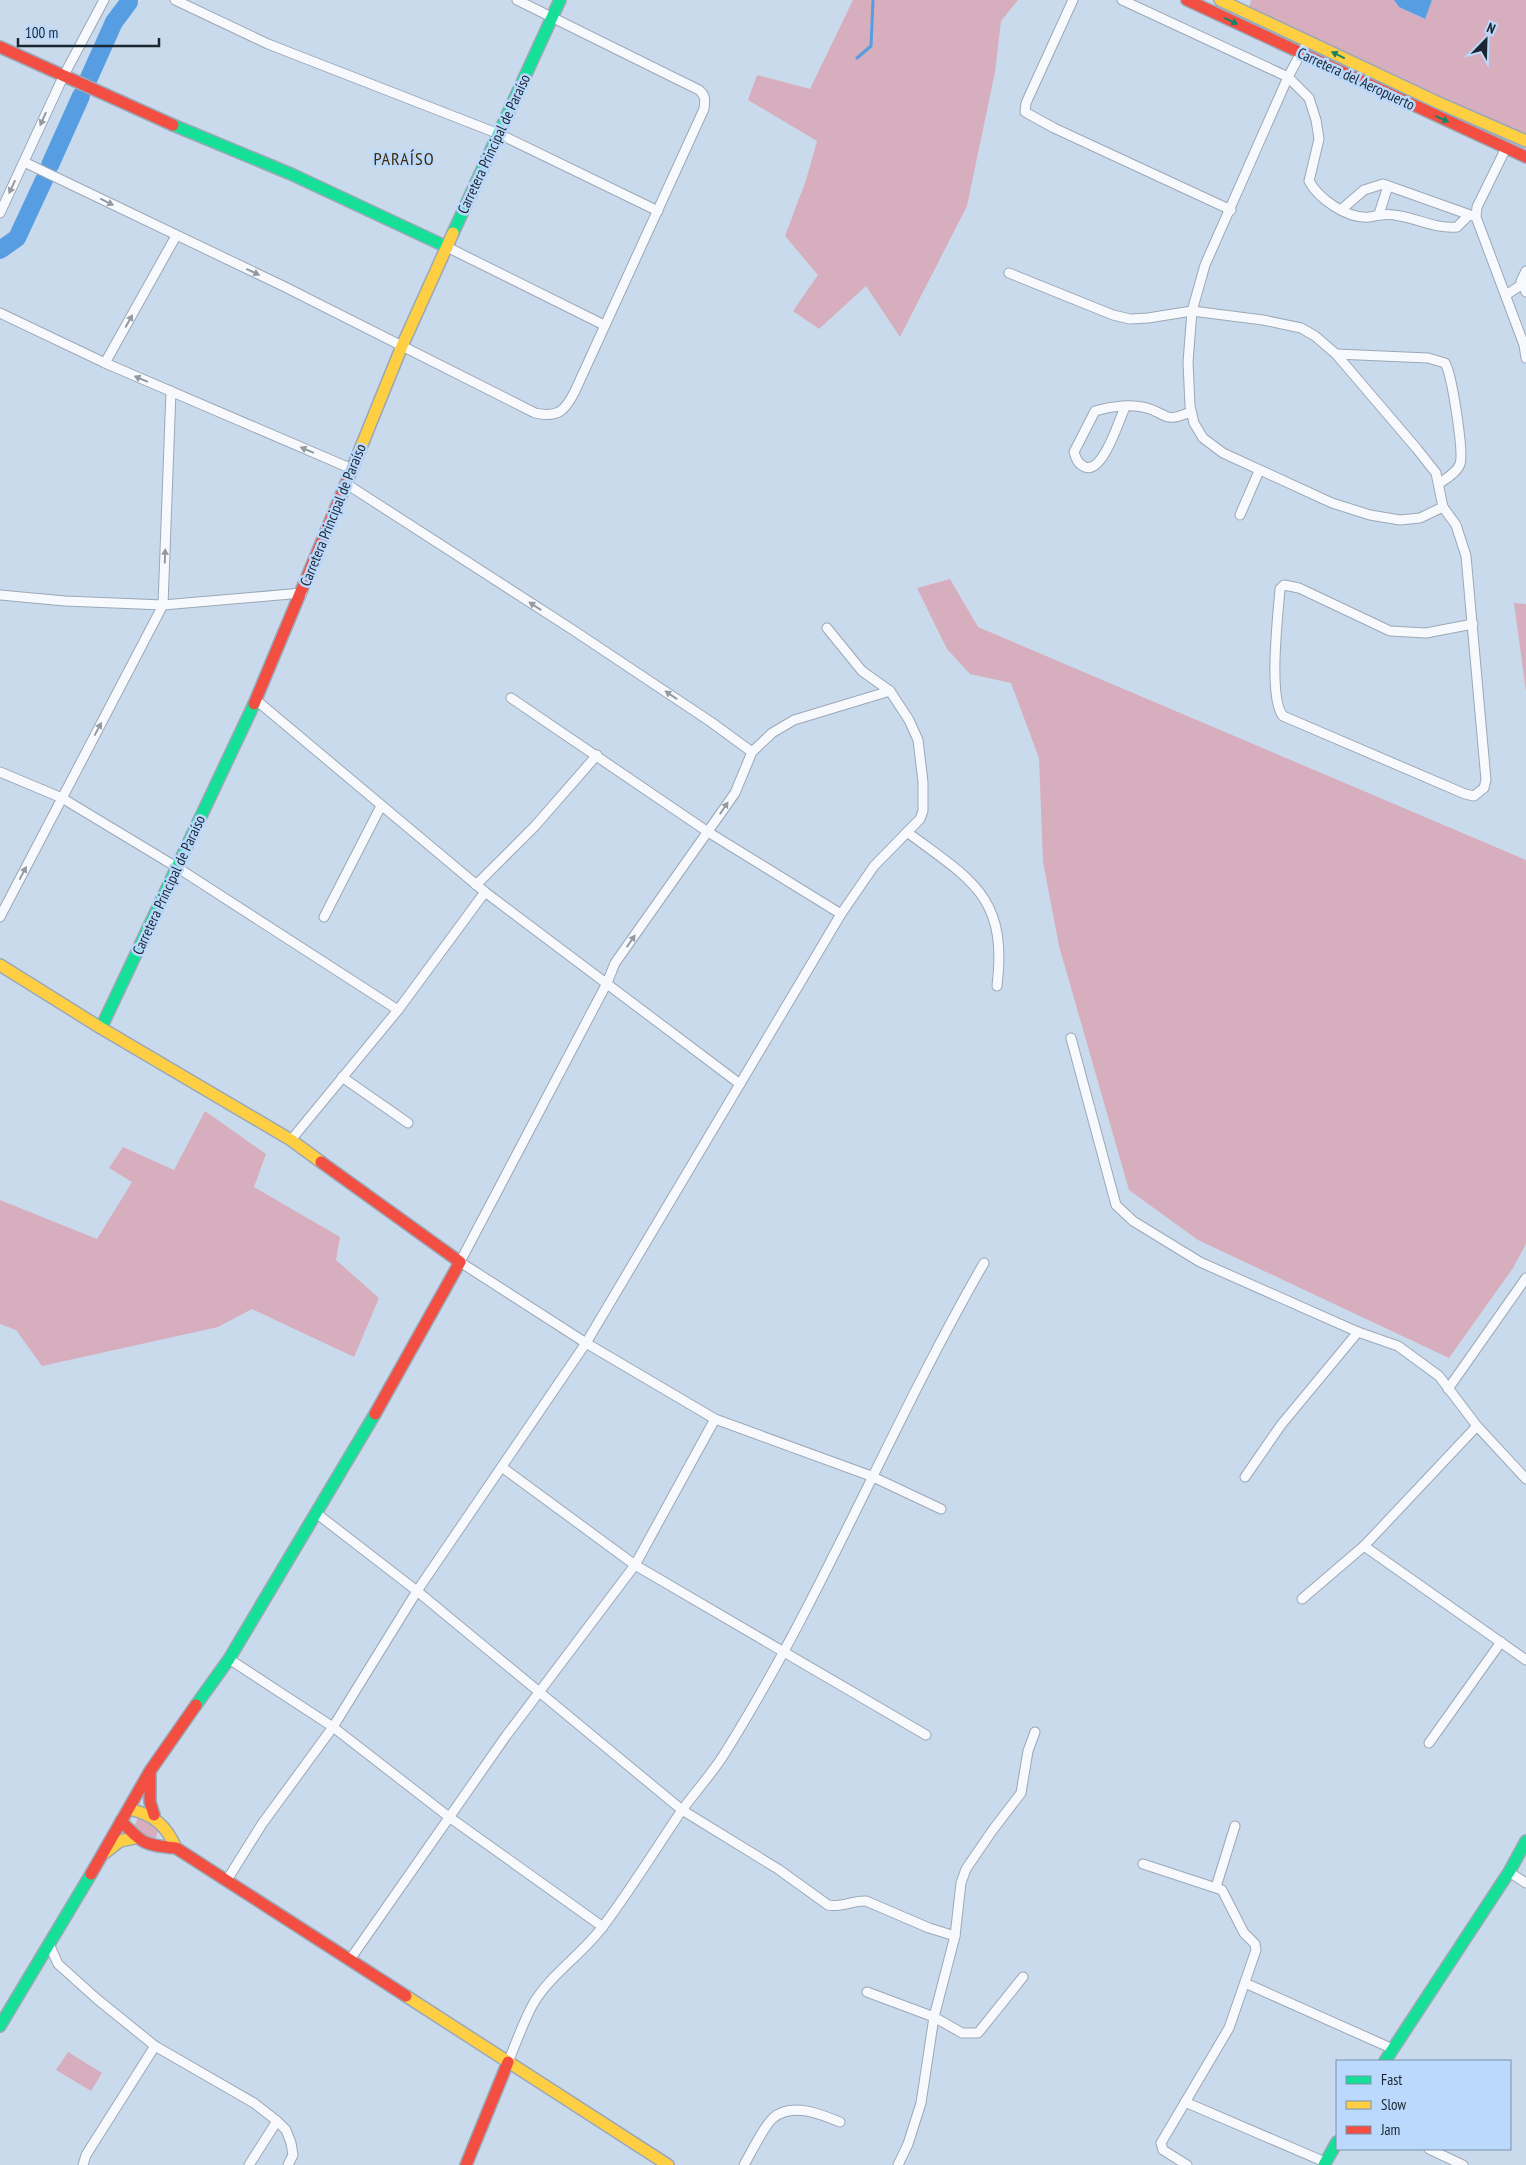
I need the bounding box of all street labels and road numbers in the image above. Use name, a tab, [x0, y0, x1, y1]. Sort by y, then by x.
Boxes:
street label: Carretera del Aeropuerto	[1294, 43, 1418, 114]
street label: Carretera Principal de Paraíso	[453, 71, 534, 217]
street label: Carretera Principal de Paraíso	[295, 441, 370, 589]
street label: Carretera Principal de Paraíso	[128, 812, 209, 958]

